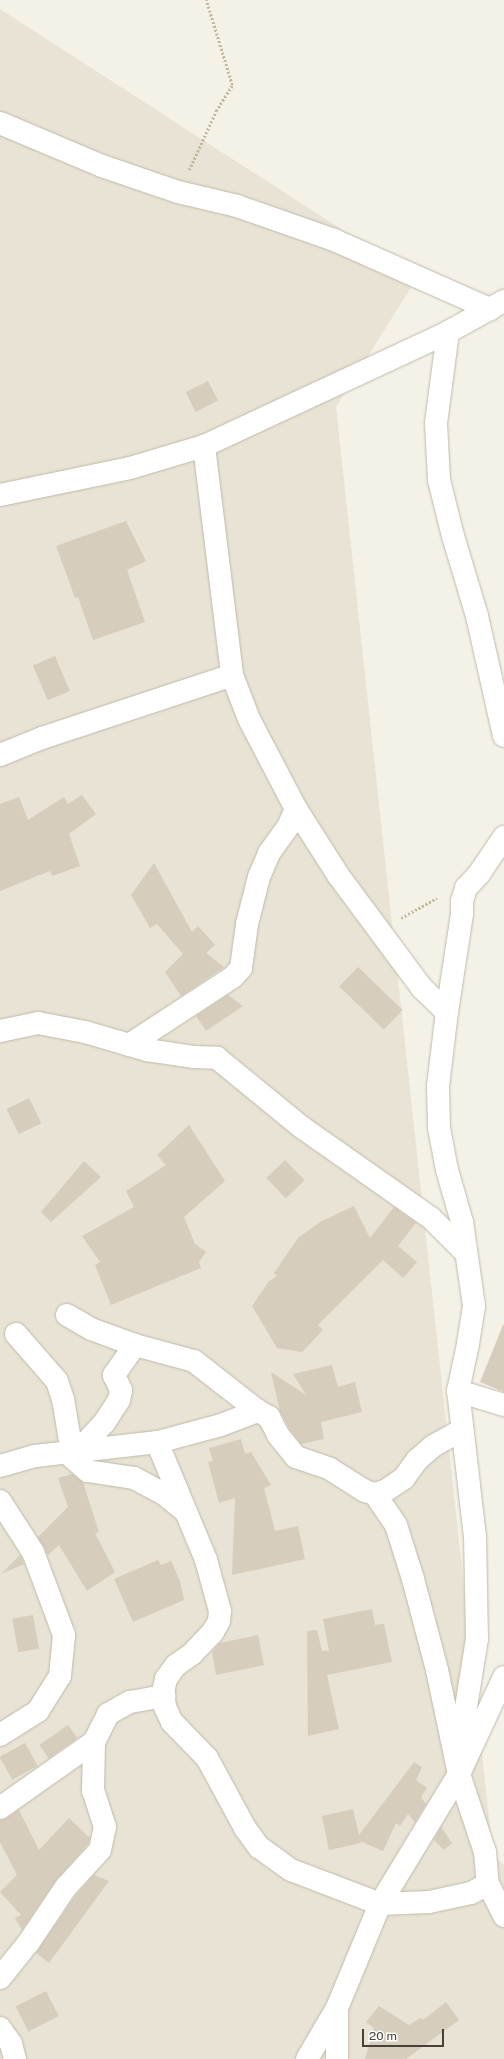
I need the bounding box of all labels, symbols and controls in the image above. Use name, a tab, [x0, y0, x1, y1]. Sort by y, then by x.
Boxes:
scale bar	[364, 2021, 446, 2047]
text: 20 m	[369, 2029, 397, 2043]

